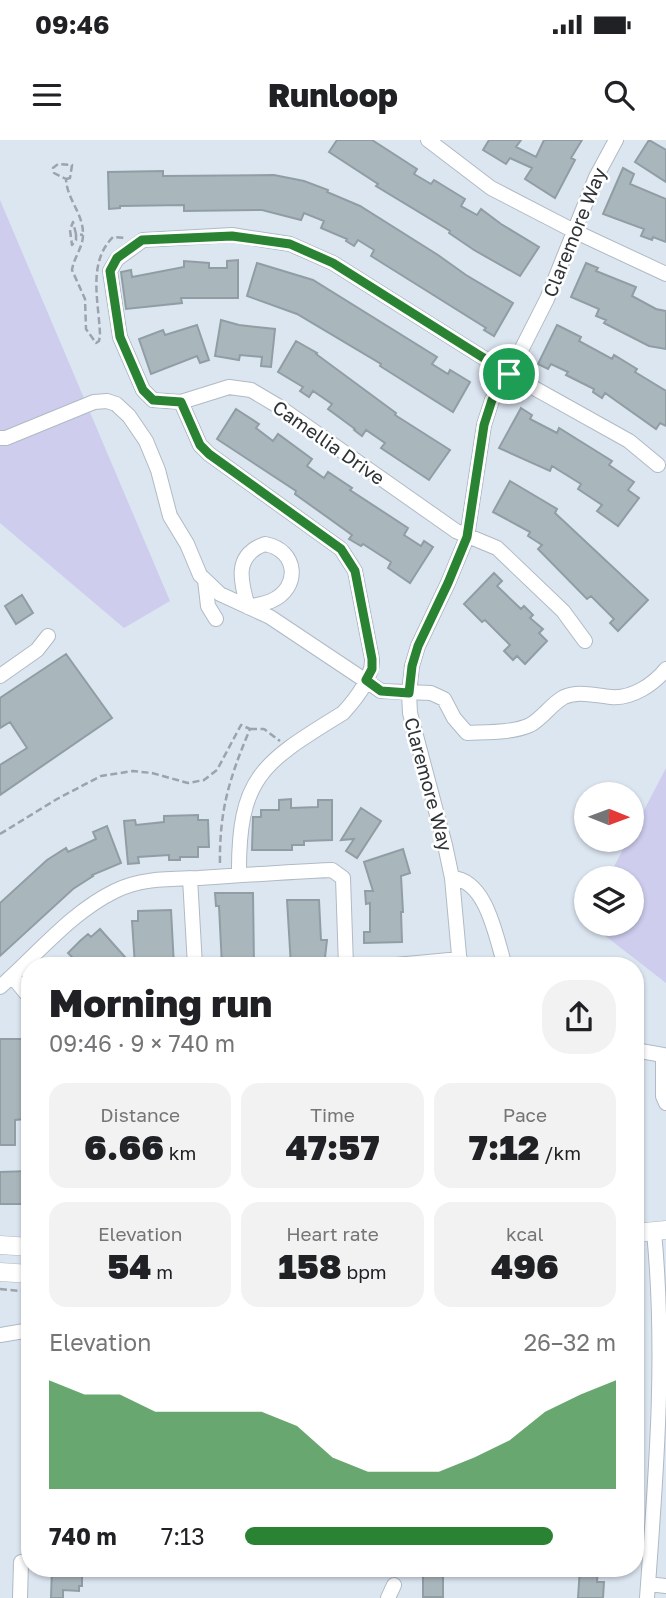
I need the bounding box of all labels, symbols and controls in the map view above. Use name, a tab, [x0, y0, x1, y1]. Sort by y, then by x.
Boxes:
text: 09:46	[35, 9, 110, 40]
icon: menu	[28, 76, 66, 114]
text: Runloop	[268, 76, 398, 114]
icon: search	[600, 76, 638, 114]
street label: Claremore Way	[538, 164, 611, 300]
pin	[479, 344, 539, 404]
icon: arrive	[490, 355, 528, 393]
street label: Camellia Drive	[269, 395, 389, 489]
street label: Claremore Way	[400, 715, 458, 854]
north arrow	[574, 782, 644, 852]
map controls	[574, 782, 644, 936]
button: layers	[574, 866, 644, 936]
text: Morning run	[49, 980, 272, 1025]
button: share	[542, 980, 616, 1054]
text: 09:46 · 9 × 740 m	[49, 1029, 235, 1057]
text: Distance	[100, 1103, 180, 1126]
text: Time	[310, 1103, 355, 1126]
text: Pace	[503, 1103, 547, 1126]
text: 6.66	[84, 1126, 164, 1168]
text: 47:57	[285, 1126, 380, 1168]
text: 7:12	[469, 1126, 540, 1168]
text: km	[164, 1141, 196, 1164]
text: /km	[540, 1141, 581, 1164]
text: Elevation	[98, 1222, 182, 1245]
text: Heart rate	[286, 1222, 379, 1245]
text: kcal	[506, 1222, 544, 1245]
text: 54	[107, 1245, 152, 1287]
text: 158	[278, 1245, 342, 1287]
text: 496	[491, 1245, 559, 1287]
text: m	[152, 1260, 173, 1283]
text: bpm	[342, 1260, 387, 1283]
text: Elevation	[49, 1328, 151, 1356]
text: 26–32 m	[524, 1328, 616, 1356]
text: 740 m	[49, 1522, 117, 1550]
text: 7:13	[161, 1522, 205, 1550]

